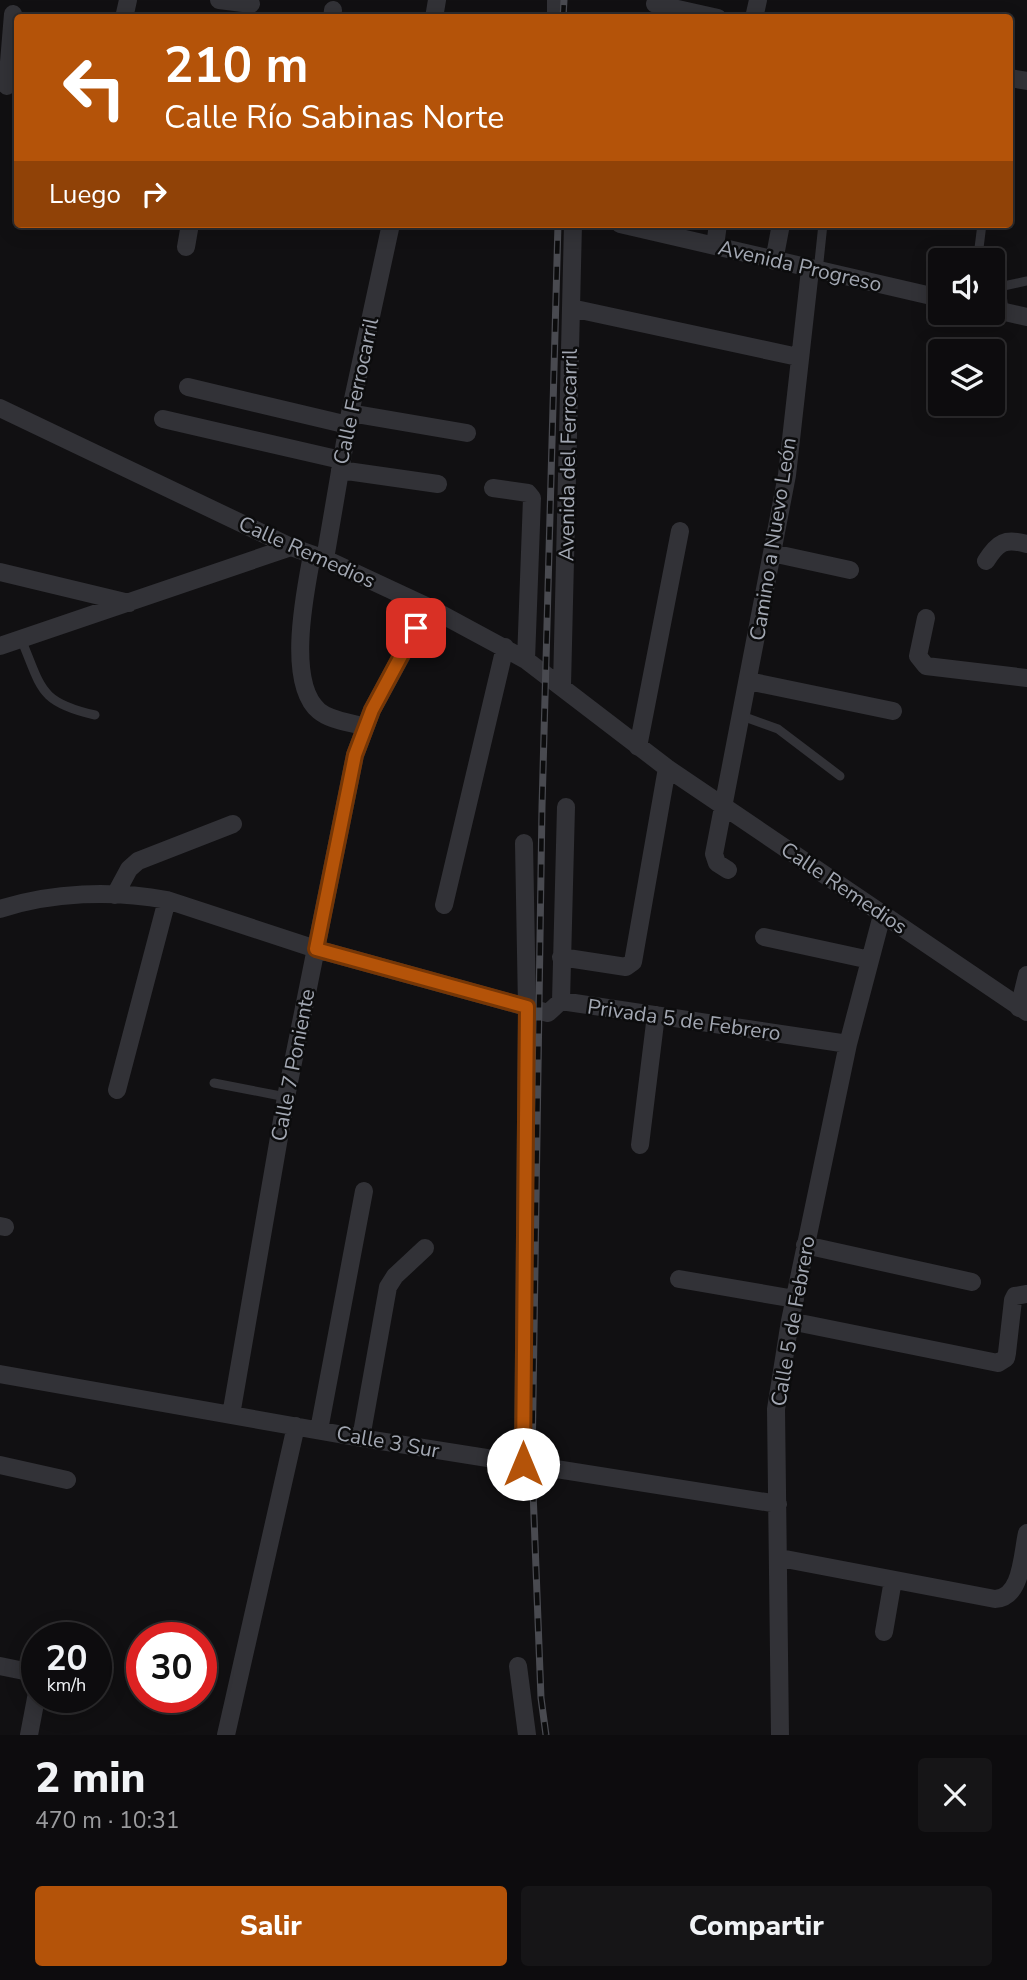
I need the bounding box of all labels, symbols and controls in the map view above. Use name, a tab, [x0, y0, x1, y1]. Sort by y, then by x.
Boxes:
text: 210 m	[164, 32, 308, 99]
icon: left	[49, 42, 140, 133]
text: Calle Río Sabinas Norte	[164, 96, 504, 139]
icon: right	[135, 175, 173, 213]
text: Luego	[49, 177, 121, 212]
street label: Avenida Progreso	[716, 234, 884, 298]
map controls	[928, 248, 1005, 416]
button: sound	[928, 248, 1005, 325]
street label: Calle Ferrocarril	[327, 314, 385, 467]
button: layers	[928, 339, 1005, 416]
street label: Avenida del Ferrocarril	[552, 348, 584, 562]
street label: Camino a Nuevo León	[743, 435, 803, 643]
street label: Calle Remedios	[234, 509, 380, 595]
pin	[386, 598, 446, 658]
icon: arrive	[397, 609, 435, 647]
street label: Calle Remedios	[775, 835, 913, 941]
street label: Calle 7 Poniente	[265, 986, 321, 1144]
street label: Privada 5 de Febrero	[586, 993, 782, 1047]
street label: Calle 5 de Febrero	[764, 1233, 822, 1409]
street label: Calle 3 Sur	[334, 1419, 442, 1465]
position arrow	[486, 1427, 560, 1501]
speed limit sign: 30	[126, 1622, 217, 1713]
text: 20	[45, 1635, 88, 1682]
text: km/h	[47, 1673, 86, 1697]
text: 2 min	[35, 1750, 145, 1807]
button: close	[918, 1758, 992, 1832]
text: 470 m · 10:31	[35, 1805, 180, 1836]
button: Salir	[35, 1886, 507, 1966]
button: Compartir	[521, 1886, 992, 1966]

